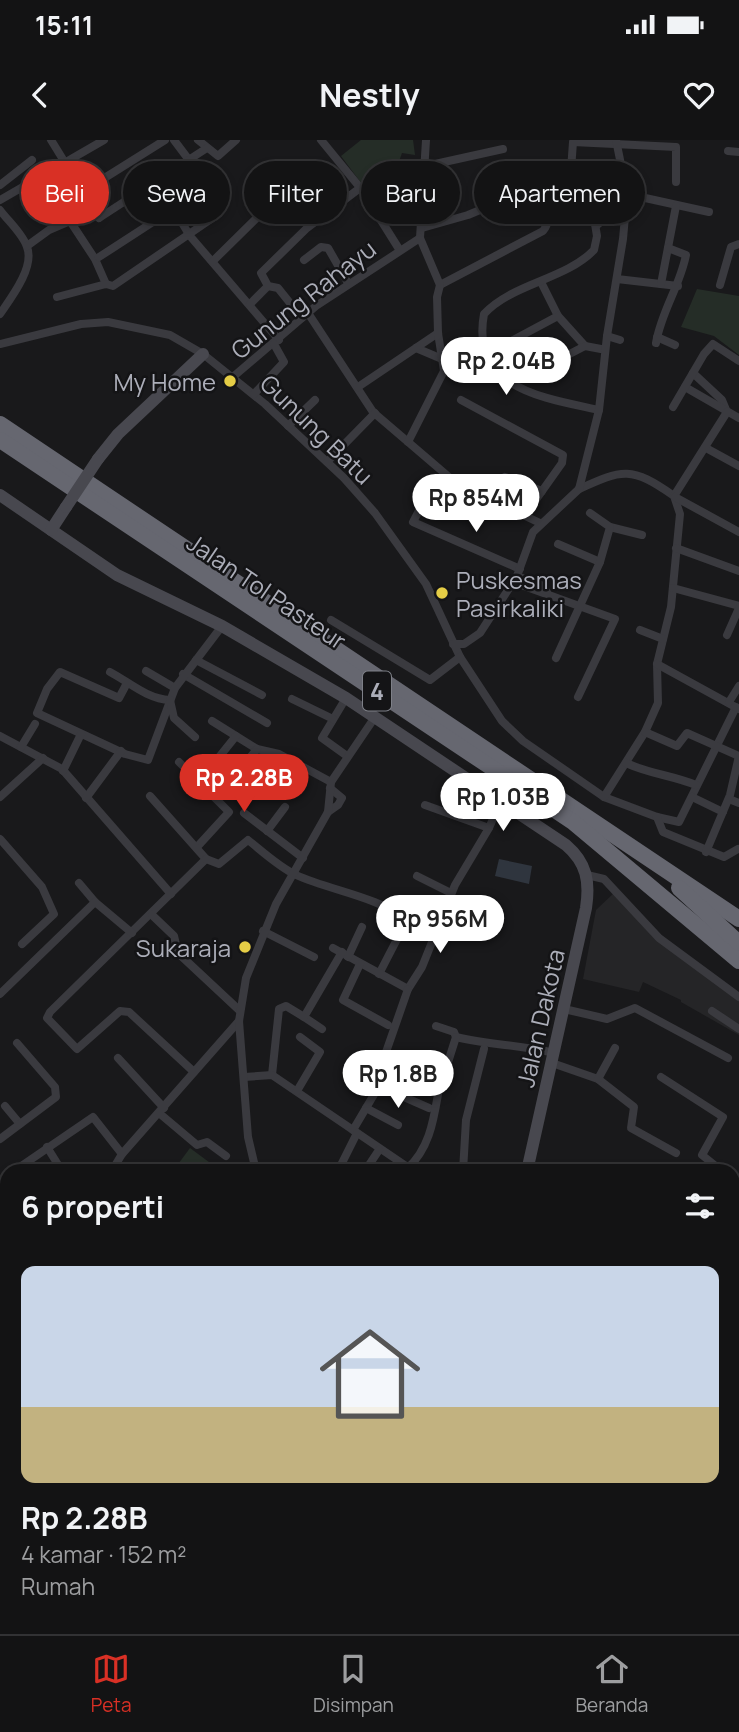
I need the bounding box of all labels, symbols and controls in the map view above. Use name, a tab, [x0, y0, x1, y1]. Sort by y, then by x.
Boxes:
text: 15:11	[35, 7, 93, 43]
text: Nestly	[319, 73, 420, 117]
icon: back	[21, 76, 59, 114]
icon: heart	[680, 76, 718, 114]
chip: Beli	[21, 161, 109, 224]
chip: Sewa	[123, 161, 230, 224]
chip: Filter	[244, 161, 347, 224]
chip: Baru	[361, 161, 460, 224]
chip: Apartemen	[474, 161, 645, 224]
street label: Gunung Rahayu	[224, 232, 382, 366]
pin: Rp 2.04B	[434, 338, 578, 397]
text: Rp 2.04B	[457, 344, 555, 376]
place label: My Home	[113, 365, 216, 398]
street label: Gunung Batu	[253, 367, 381, 491]
marker: My Home	[222, 373, 238, 389]
pin: Rp 854M	[411, 474, 541, 534]
text: Rp 854M	[428, 481, 524, 513]
street label: Jalan Tol Pasteur	[181, 525, 353, 657]
place label: Puskesmas Pasirkaliki	[456, 563, 582, 624]
marker: Puskesmas Pasirkaliki	[434, 585, 450, 601]
road number: 4	[363, 671, 391, 710]
pin: Rp 2.28B	[172, 754, 316, 814]
text: Rp 2.28B	[196, 761, 292, 793]
pin: Rp 1.03B	[431, 774, 575, 833]
text: Rp 1.03B	[456, 780, 550, 812]
pin: Rp 956M	[375, 896, 505, 955]
text: Rp 956M	[392, 902, 488, 934]
place label: Sukaraja	[136, 931, 231, 964]
marker: Sukaraja	[237, 939, 253, 955]
street label: Jalan Dakota	[508, 946, 572, 1090]
pin: Rp 1.8B	[333, 1051, 463, 1110]
text: Rp 1.8B	[359, 1057, 437, 1089]
text: 6 properti	[21, 1186, 164, 1227]
icon: filters	[681, 1187, 719, 1225]
icon: home	[307, 1311, 433, 1437]
text: Rp 2.28B	[21, 1497, 147, 1538]
text: 4 kamar · 152 m²	[21, 1538, 186, 1570]
text: Rumah	[21, 1570, 95, 1602]
tab: Peta	[91, 1650, 131, 1718]
tab: Disimpan	[313, 1650, 394, 1718]
tab: Beranda	[575, 1650, 648, 1718]

